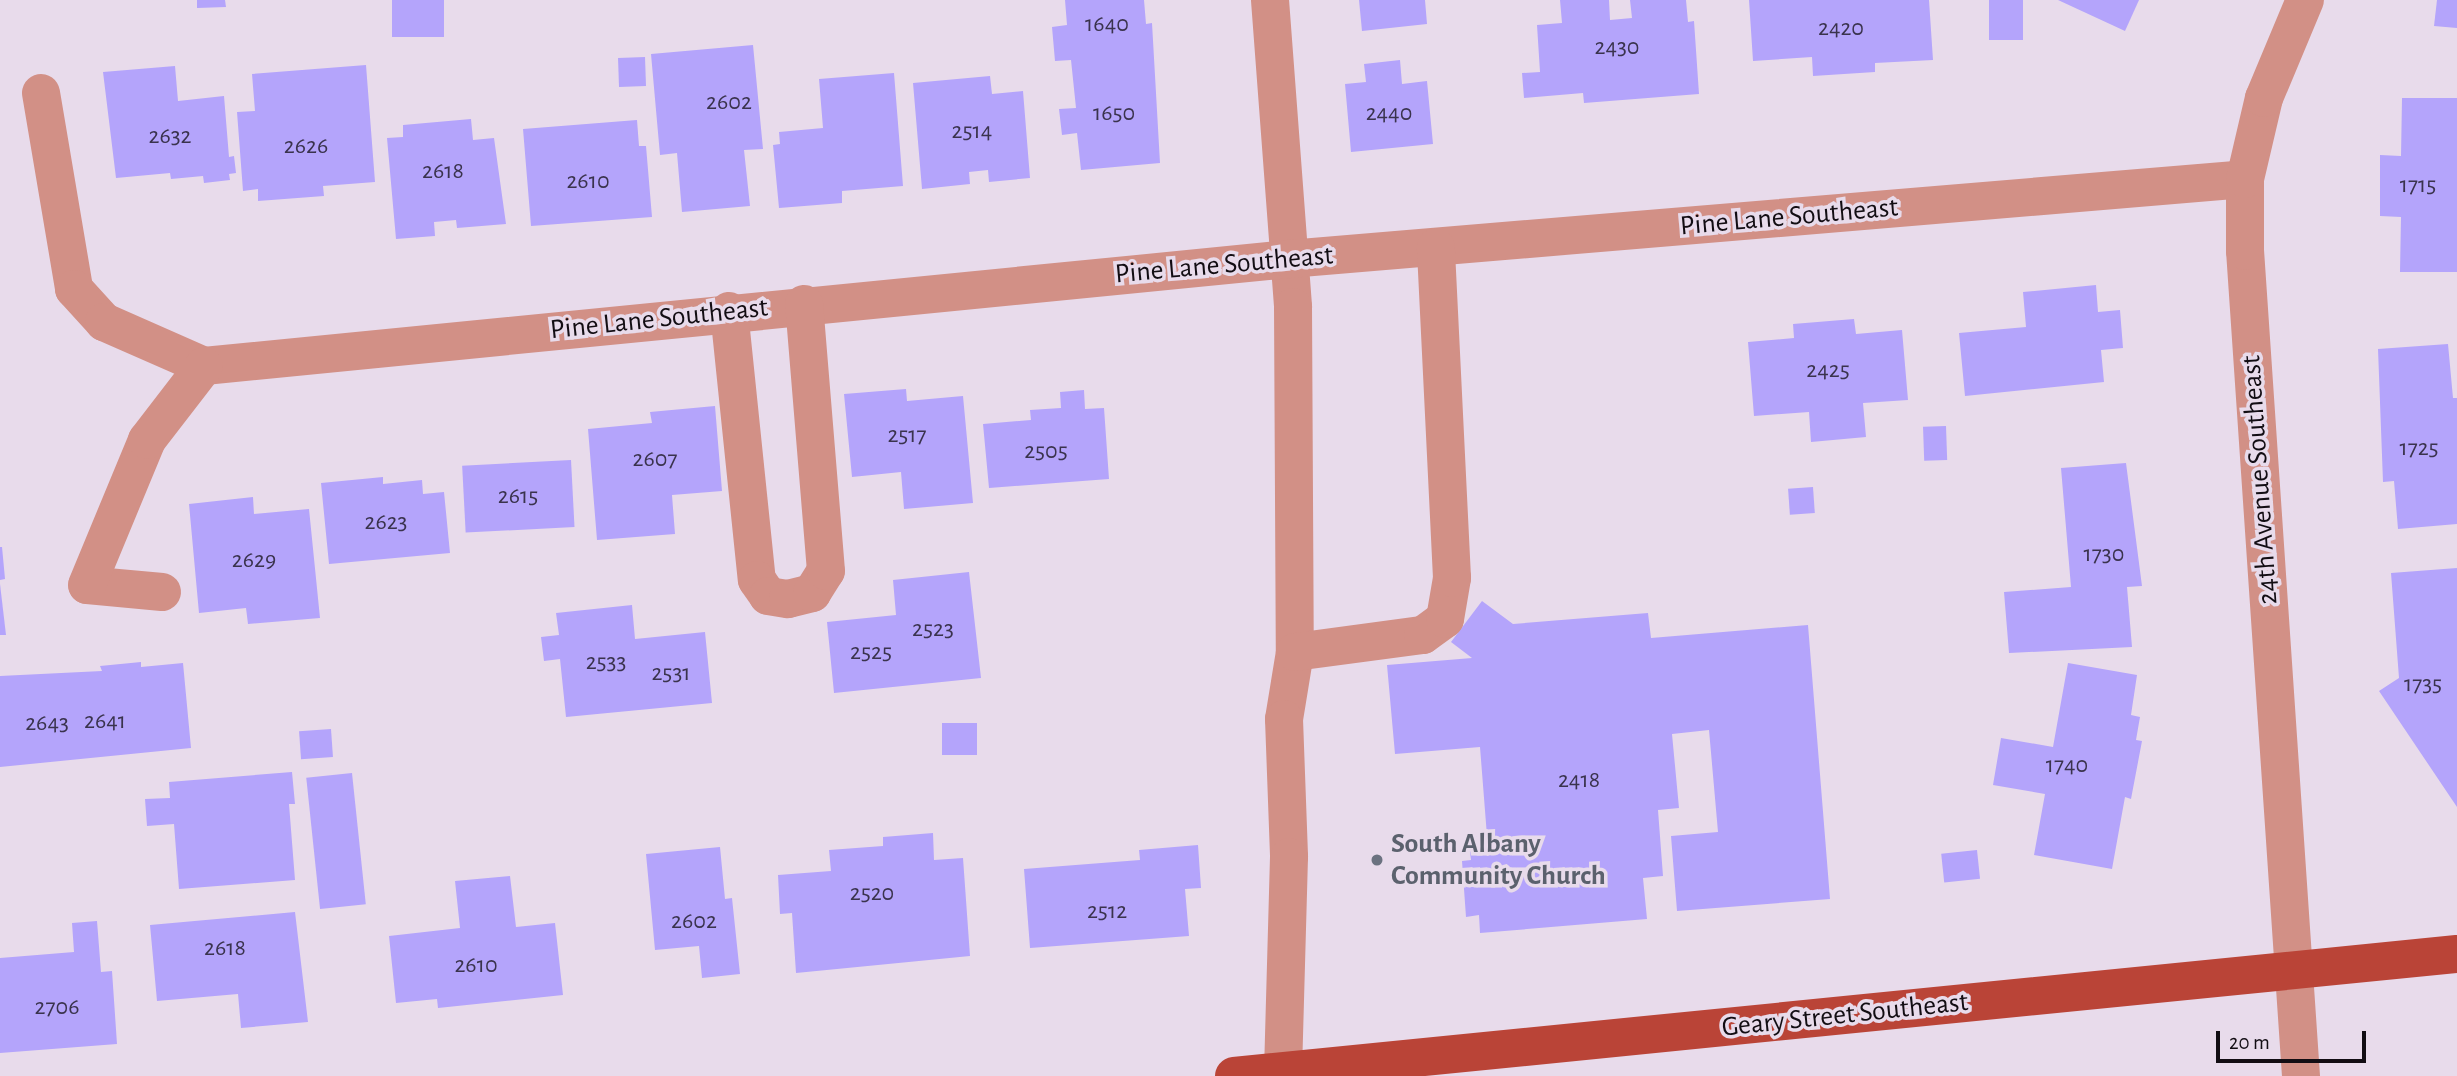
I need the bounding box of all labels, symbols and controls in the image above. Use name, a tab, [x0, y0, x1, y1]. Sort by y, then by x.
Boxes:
house number: 1640	[1085, 11, 1129, 39]
house number: 2420	[1818, 15, 1864, 43]
house number: 2430	[1594, 34, 1640, 62]
house number: 2602	[706, 89, 752, 117]
house number: 1650	[1093, 100, 1135, 128]
house number: 2440	[1366, 100, 1412, 128]
house number: 2514	[952, 118, 992, 146]
house number: 2632	[148, 123, 192, 151]
house number: 2626	[284, 133, 328, 161]
house number: 2618	[422, 158, 464, 186]
house number: 2610	[566, 168, 610, 196]
house number: 1715	[2400, 172, 2436, 200]
street label: Pine Lane Southeast	[1679, 191, 1899, 243]
street label: Pine Lane Southeast	[1114, 239, 1334, 291]
street label: Pine Lane Southeast	[548, 291, 770, 347]
street label: 24th Avenue Southeast	[2235, 354, 2285, 606]
house number: 2425	[1806, 357, 1850, 385]
house number: 2517	[887, 422, 927, 450]
house number: 1725	[2399, 435, 2439, 463]
house number: 2505	[1024, 438, 1068, 466]
house number: 2607	[633, 446, 677, 474]
house number: 2615	[498, 483, 538, 511]
house number: 2623	[364, 509, 408, 537]
house number: 1730	[2084, 541, 2124, 569]
house number: 2629	[232, 547, 276, 575]
house number: 2523	[912, 616, 954, 644]
house number: 2525	[850, 639, 892, 667]
house number: 2533	[586, 649, 626, 677]
house number: 2531	[651, 660, 691, 688]
house number: 1735	[2404, 671, 2442, 699]
house number: 2641	[84, 708, 126, 736]
house number: 2643	[25, 710, 69, 738]
house number: 1740	[2046, 752, 2088, 780]
house number: 2418	[1558, 767, 1600, 795]
place label: South Albany Community Church	[1391, 827, 1606, 893]
marker: South Albany Community Church	[1369, 852, 1385, 868]
house number: 2520	[850, 880, 894, 908]
house number: 2512	[1087, 898, 1127, 926]
house number: 2602	[671, 908, 717, 936]
house number: 2618	[204, 935, 246, 963]
house number: 2610	[454, 952, 498, 980]
street label: Geary Street Southeast	[1720, 985, 1970, 1045]
house number: 2706	[35, 994, 79, 1022]
scale bar	[2219, 1016, 2370, 1060]
text: 20 m	[2229, 1032, 2270, 1053]

